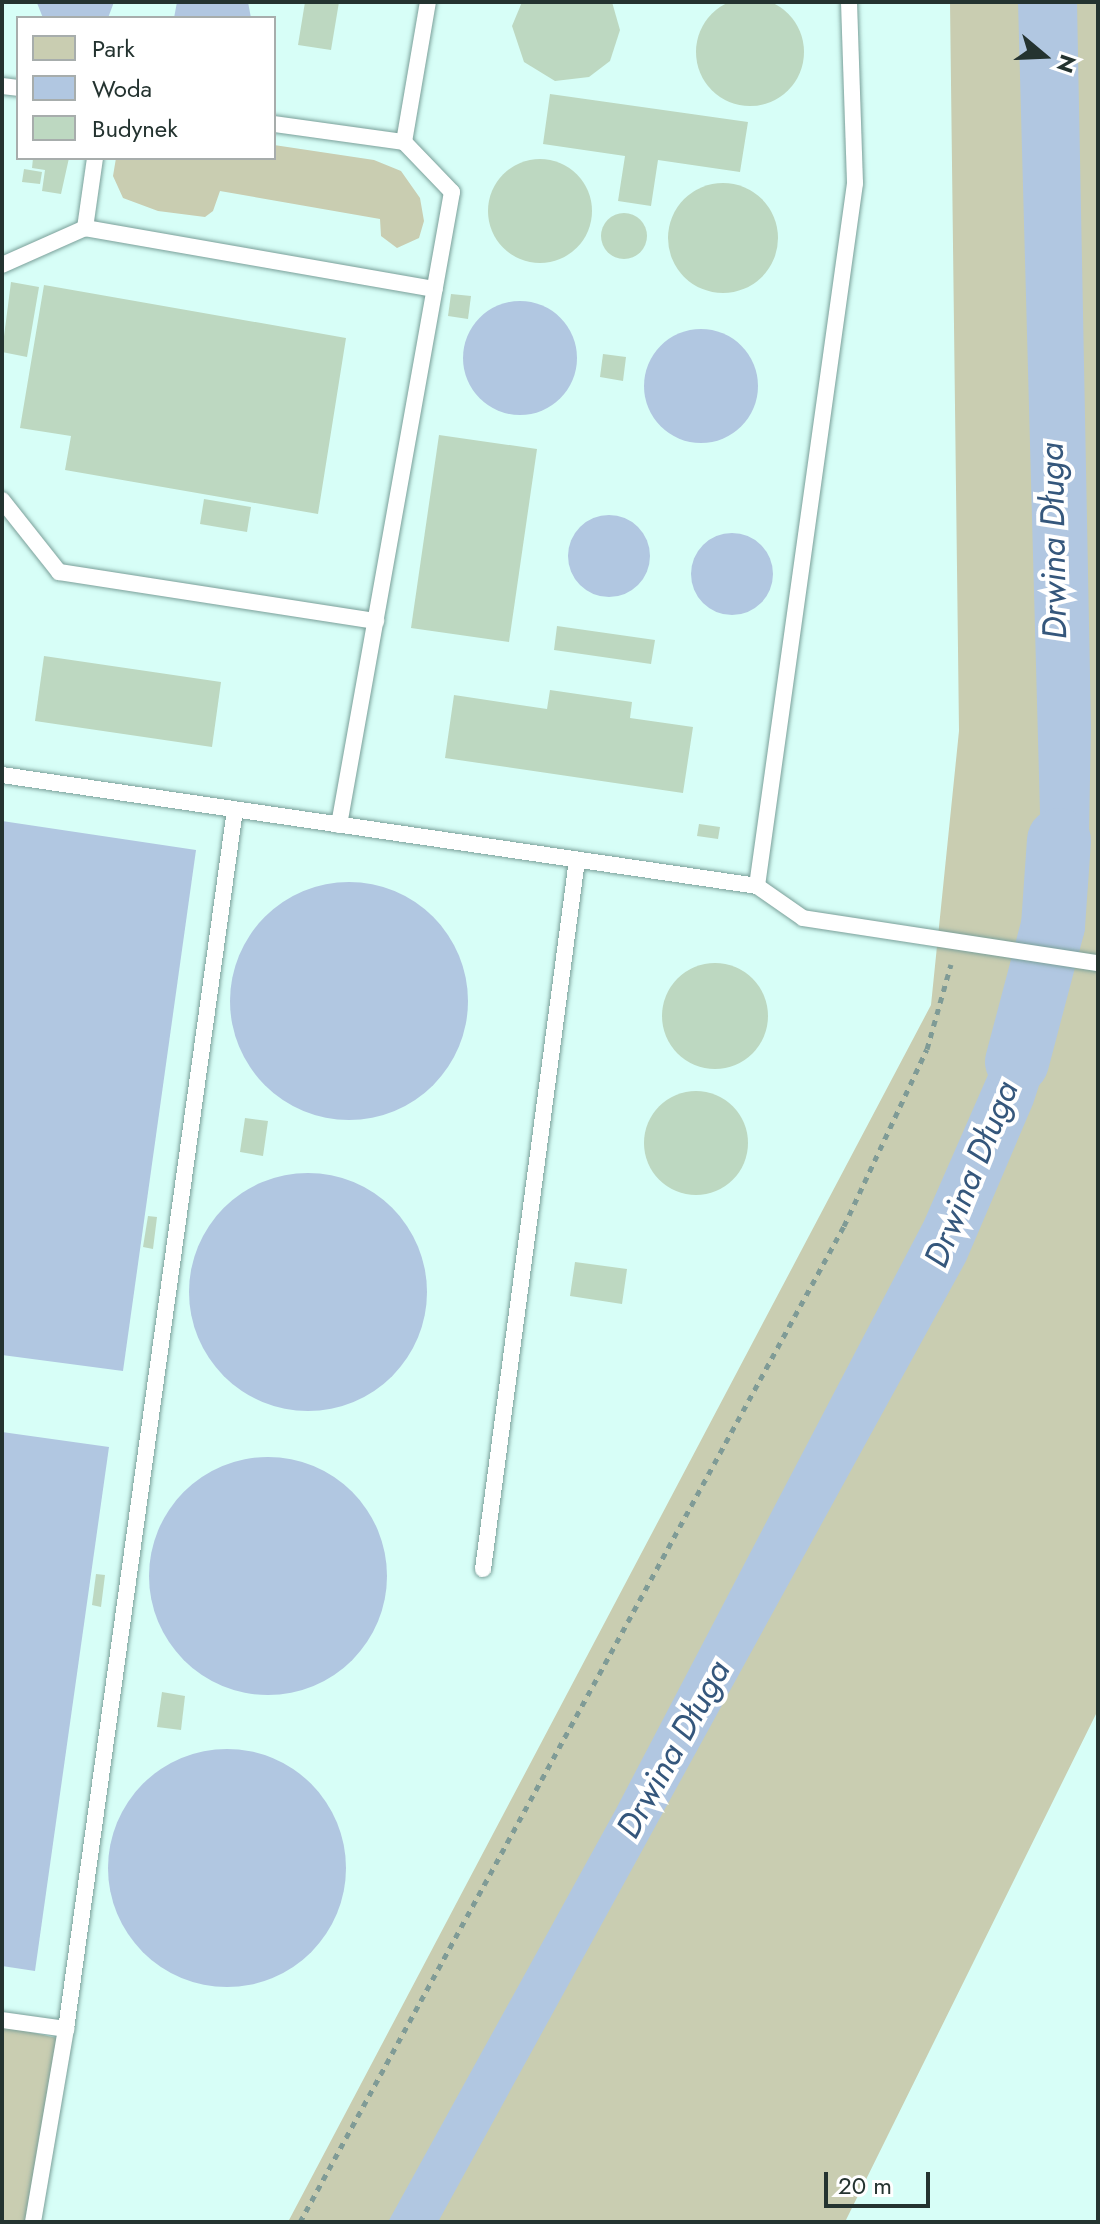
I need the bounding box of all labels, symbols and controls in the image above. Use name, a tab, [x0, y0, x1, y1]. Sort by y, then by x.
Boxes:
legend	[16, 16, 276, 160]
north arrow	[1004, 16, 1084, 96]
text: Park	[92, 31, 135, 66]
text: N	[1049, 50, 1085, 77]
text: Woda	[92, 71, 152, 106]
text: Budynek	[92, 111, 178, 146]
water label: Drwina Długa	[1031, 442, 1075, 640]
water label: Drwina Długa	[915, 1075, 1027, 1273]
water label: Drwina Długa	[607, 1653, 739, 1845]
scale bar	[828, 2156, 934, 2206]
text: 20 m	[838, 2168, 892, 2203]

